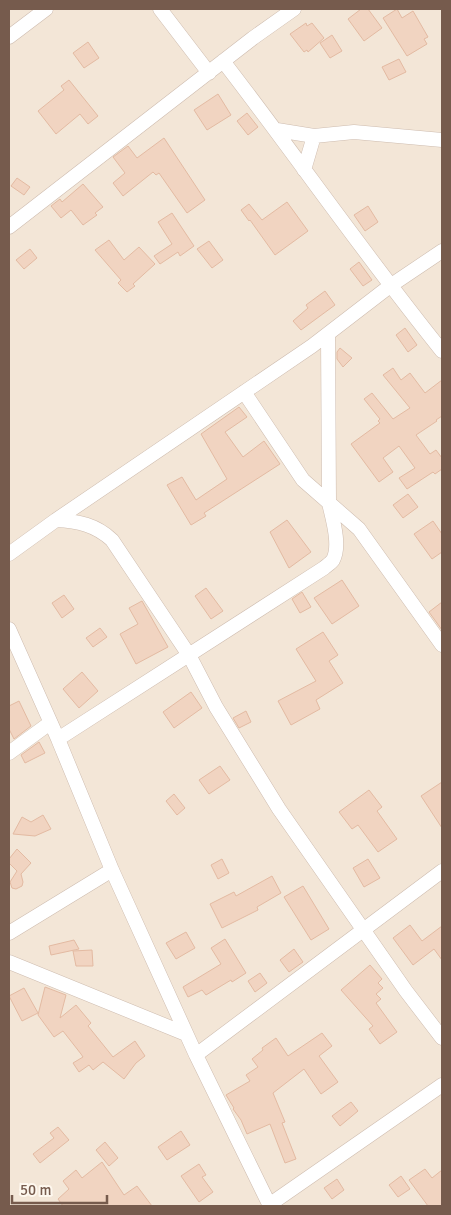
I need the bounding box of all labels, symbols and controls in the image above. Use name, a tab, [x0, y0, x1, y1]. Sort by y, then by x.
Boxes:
scale bar	[12, 1172, 108, 1204]
text: 50 m	[20, 1181, 51, 1199]

